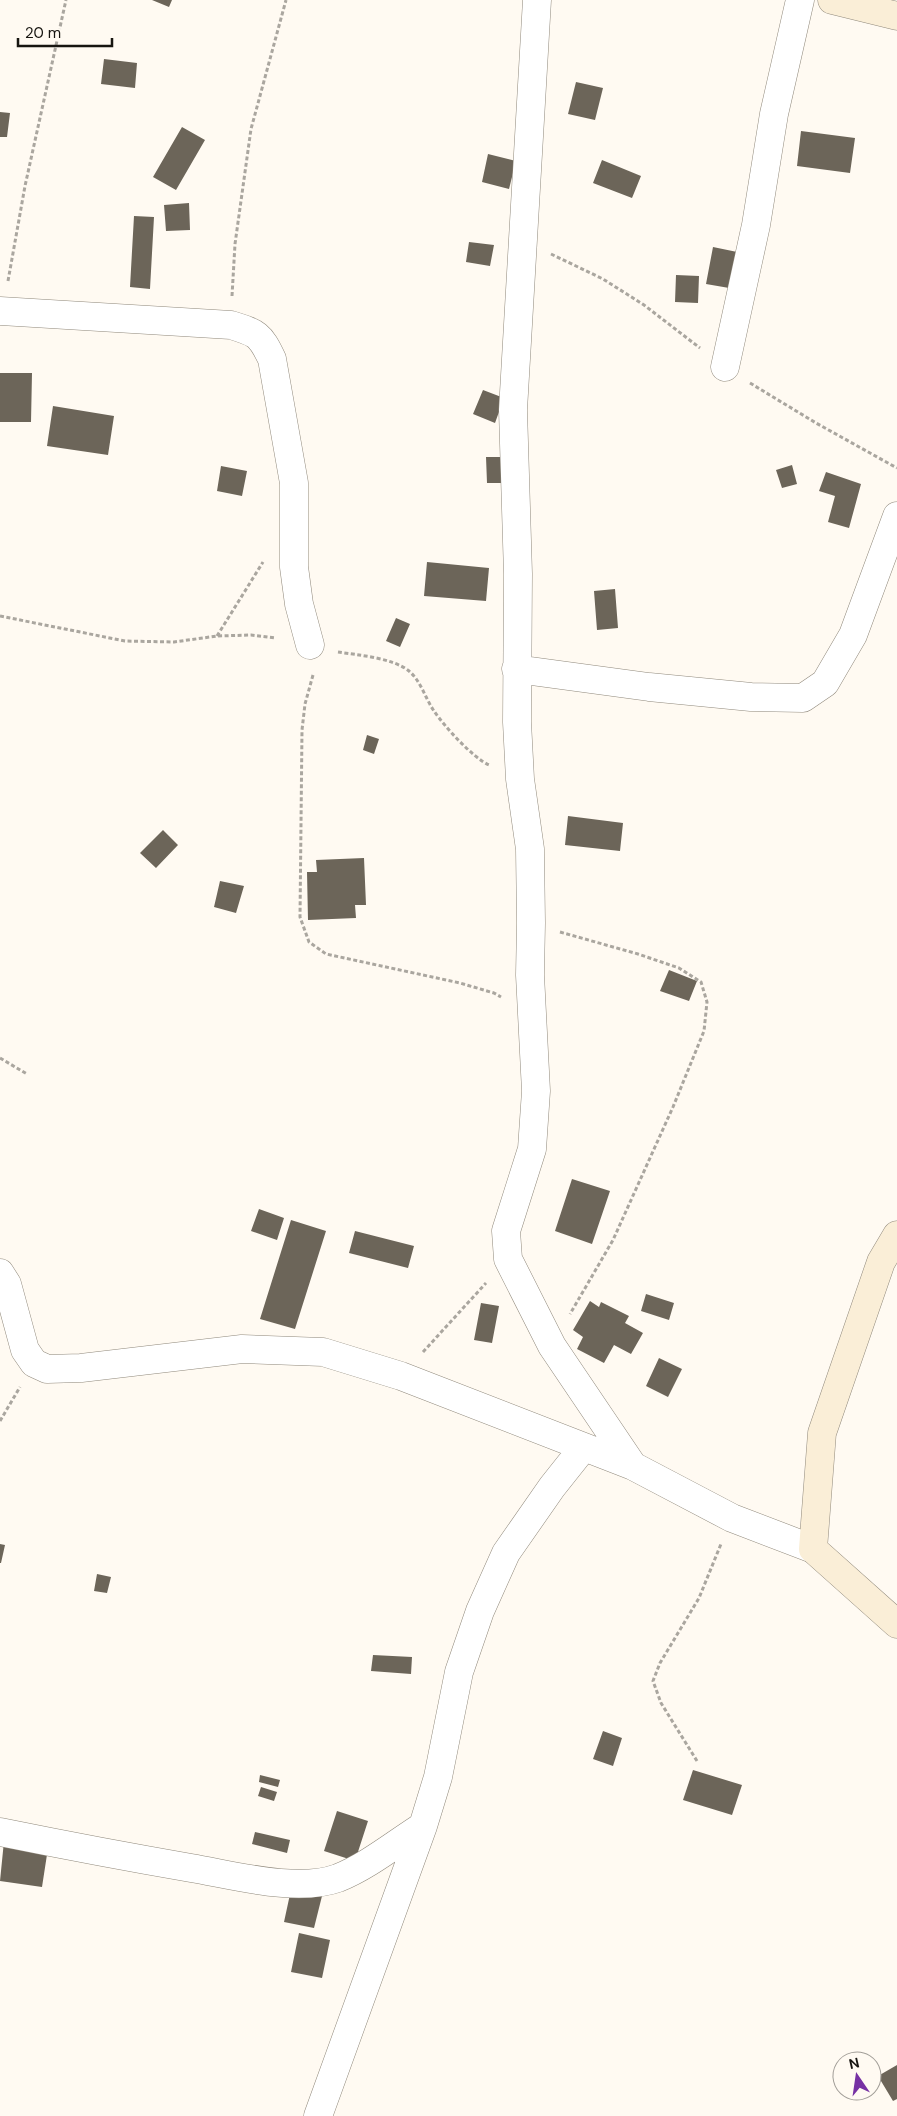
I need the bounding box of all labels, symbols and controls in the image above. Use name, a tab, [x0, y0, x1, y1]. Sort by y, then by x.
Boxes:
scale bar	[18, 15, 111, 47]
text: 20 m	[25, 23, 61, 43]
north arrow	[832, 2051, 882, 2101]
text: N	[847, 2053, 861, 2073]

